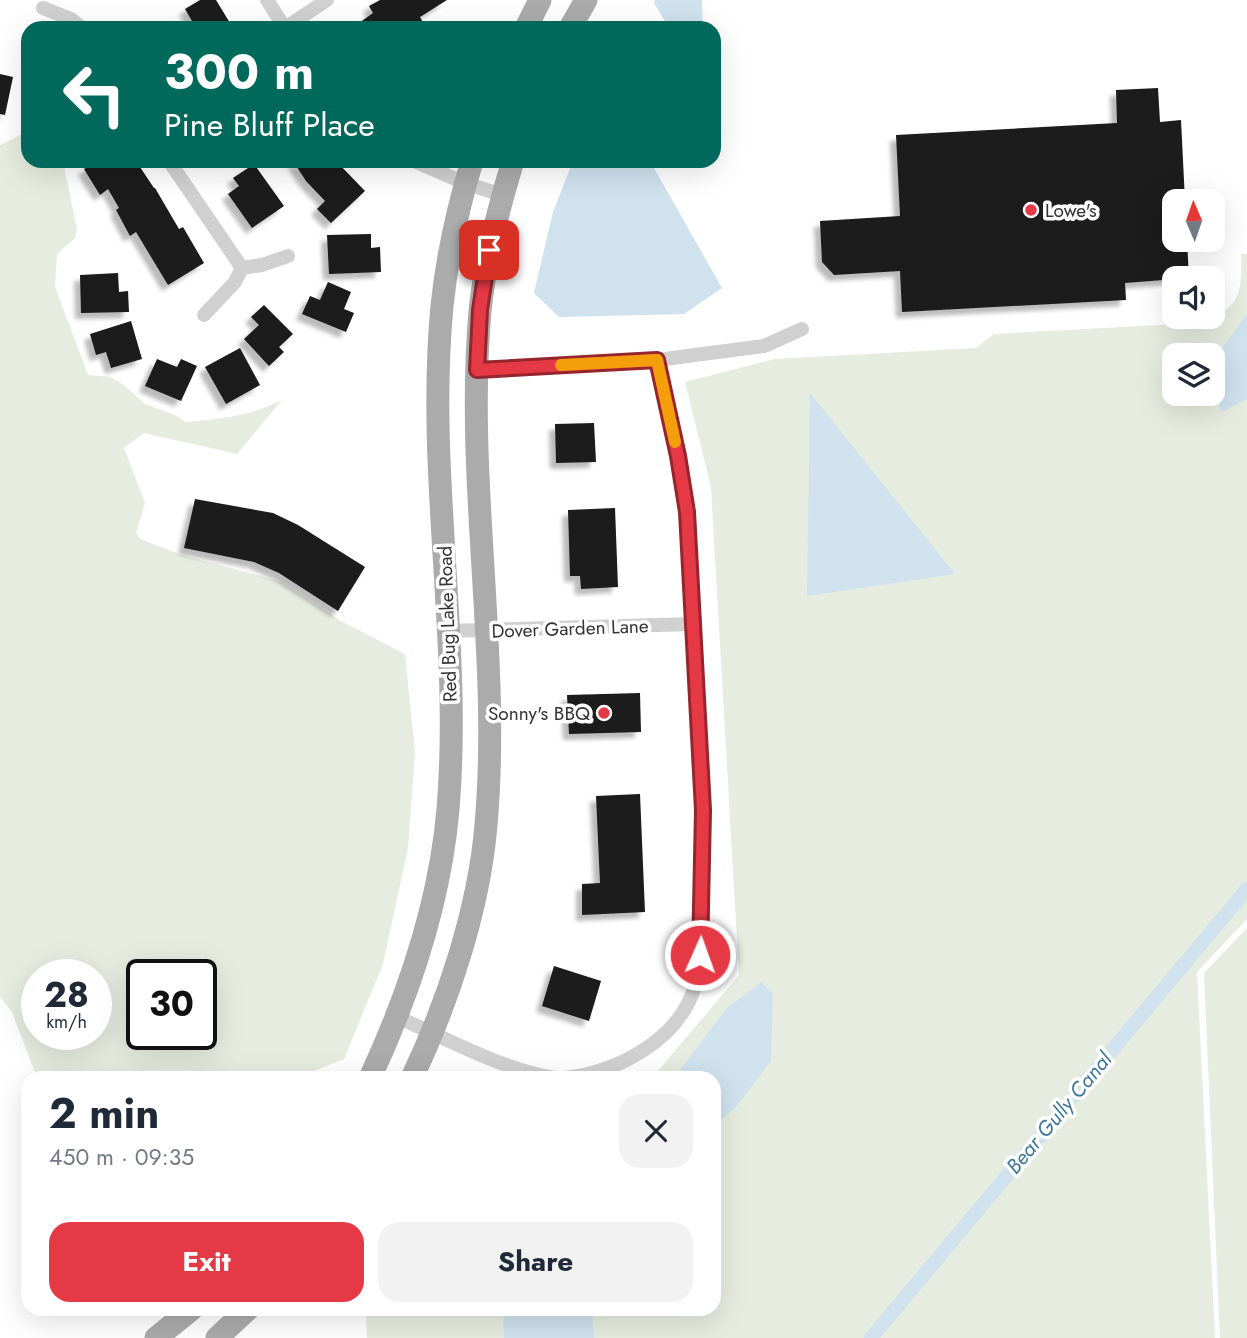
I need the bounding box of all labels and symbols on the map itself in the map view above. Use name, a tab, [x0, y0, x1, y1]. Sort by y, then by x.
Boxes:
north arrow	[1162, 189, 1225, 252]
place label: Lowe's	[1045, 197, 1097, 224]
marker: Lowe's	[1023, 202, 1039, 218]
pin	[459, 220, 519, 280]
street label: Red Bug Lake Road	[431, 545, 464, 703]
street label: Dover Garden Lane	[491, 612, 649, 645]
place label: Sonny's BBQ	[488, 700, 590, 727]
marker: Sonny's BBQ	[596, 705, 612, 721]
position arrow	[663, 918, 737, 992]
speed limit sign: 30	[126, 959, 217, 1050]
water label: Bear Gully Canal	[999, 1045, 1120, 1180]

